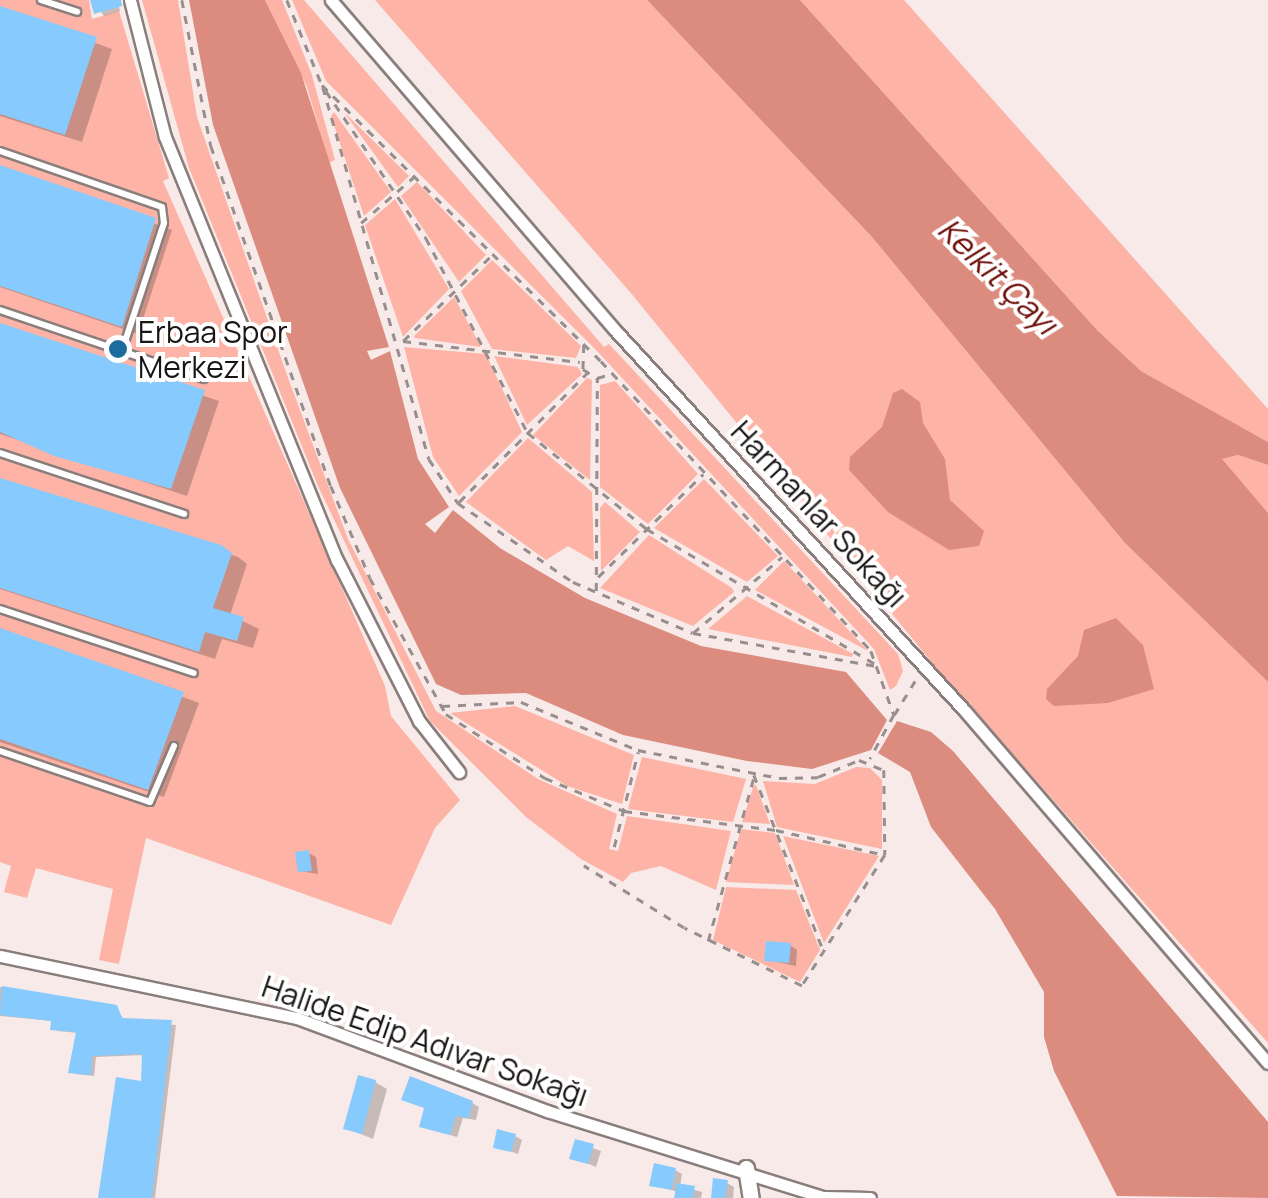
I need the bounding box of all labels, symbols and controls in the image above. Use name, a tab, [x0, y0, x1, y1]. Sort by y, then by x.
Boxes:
water label: Kelkit Çayı	[931, 210, 1065, 342]
place label: Erbaa Spor Merkezi	[138, 314, 288, 384]
marker: Erbaa Spor Merkezi	[107, 338, 129, 360]
street label: Harmanlar Sokağı	[724, 414, 914, 614]
street label: Halide Edip Adıvar Sokağı	[257, 968, 593, 1114]

